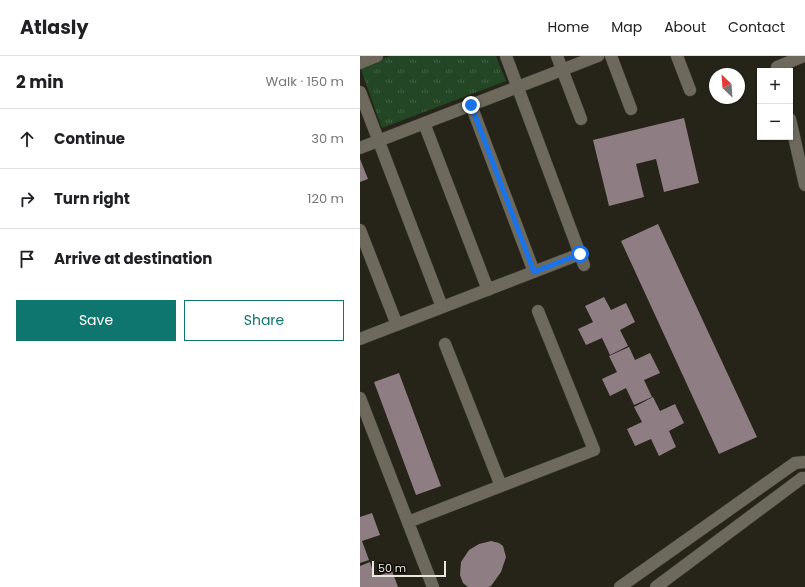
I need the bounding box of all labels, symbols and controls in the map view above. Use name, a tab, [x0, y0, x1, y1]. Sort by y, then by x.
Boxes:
text: Atlasly	[20, 14, 88, 41]
text: Home	[547, 17, 589, 37]
text: Map	[611, 17, 642, 37]
text: About	[664, 17, 706, 37]
text: Contact	[728, 17, 785, 37]
north arrow	[709, 68, 745, 104]
map controls	[757, 68, 793, 140]
button: +	[757, 68, 793, 104]
text: 2 min	[16, 70, 64, 94]
text: Walk · 150 m	[266, 72, 344, 91]
route end	[462, 96, 480, 114]
button: −	[757, 104, 793, 140]
icon: ahead	[16, 128, 38, 150]
text: Continue	[54, 128, 125, 149]
text: 30 m	[311, 129, 344, 148]
icon: right	[16, 188, 38, 210]
text: Turn right	[54, 188, 130, 209]
text: 120 m	[307, 189, 344, 208]
route start	[571, 245, 589, 263]
icon: arrive	[16, 248, 38, 270]
text: Arrive at destination	[54, 248, 212, 269]
button: Save	[16, 300, 176, 341]
button: Share	[184, 300, 344, 341]
scale bar	[372, 559, 446, 578]
text: 50 m	[378, 560, 406, 576]

